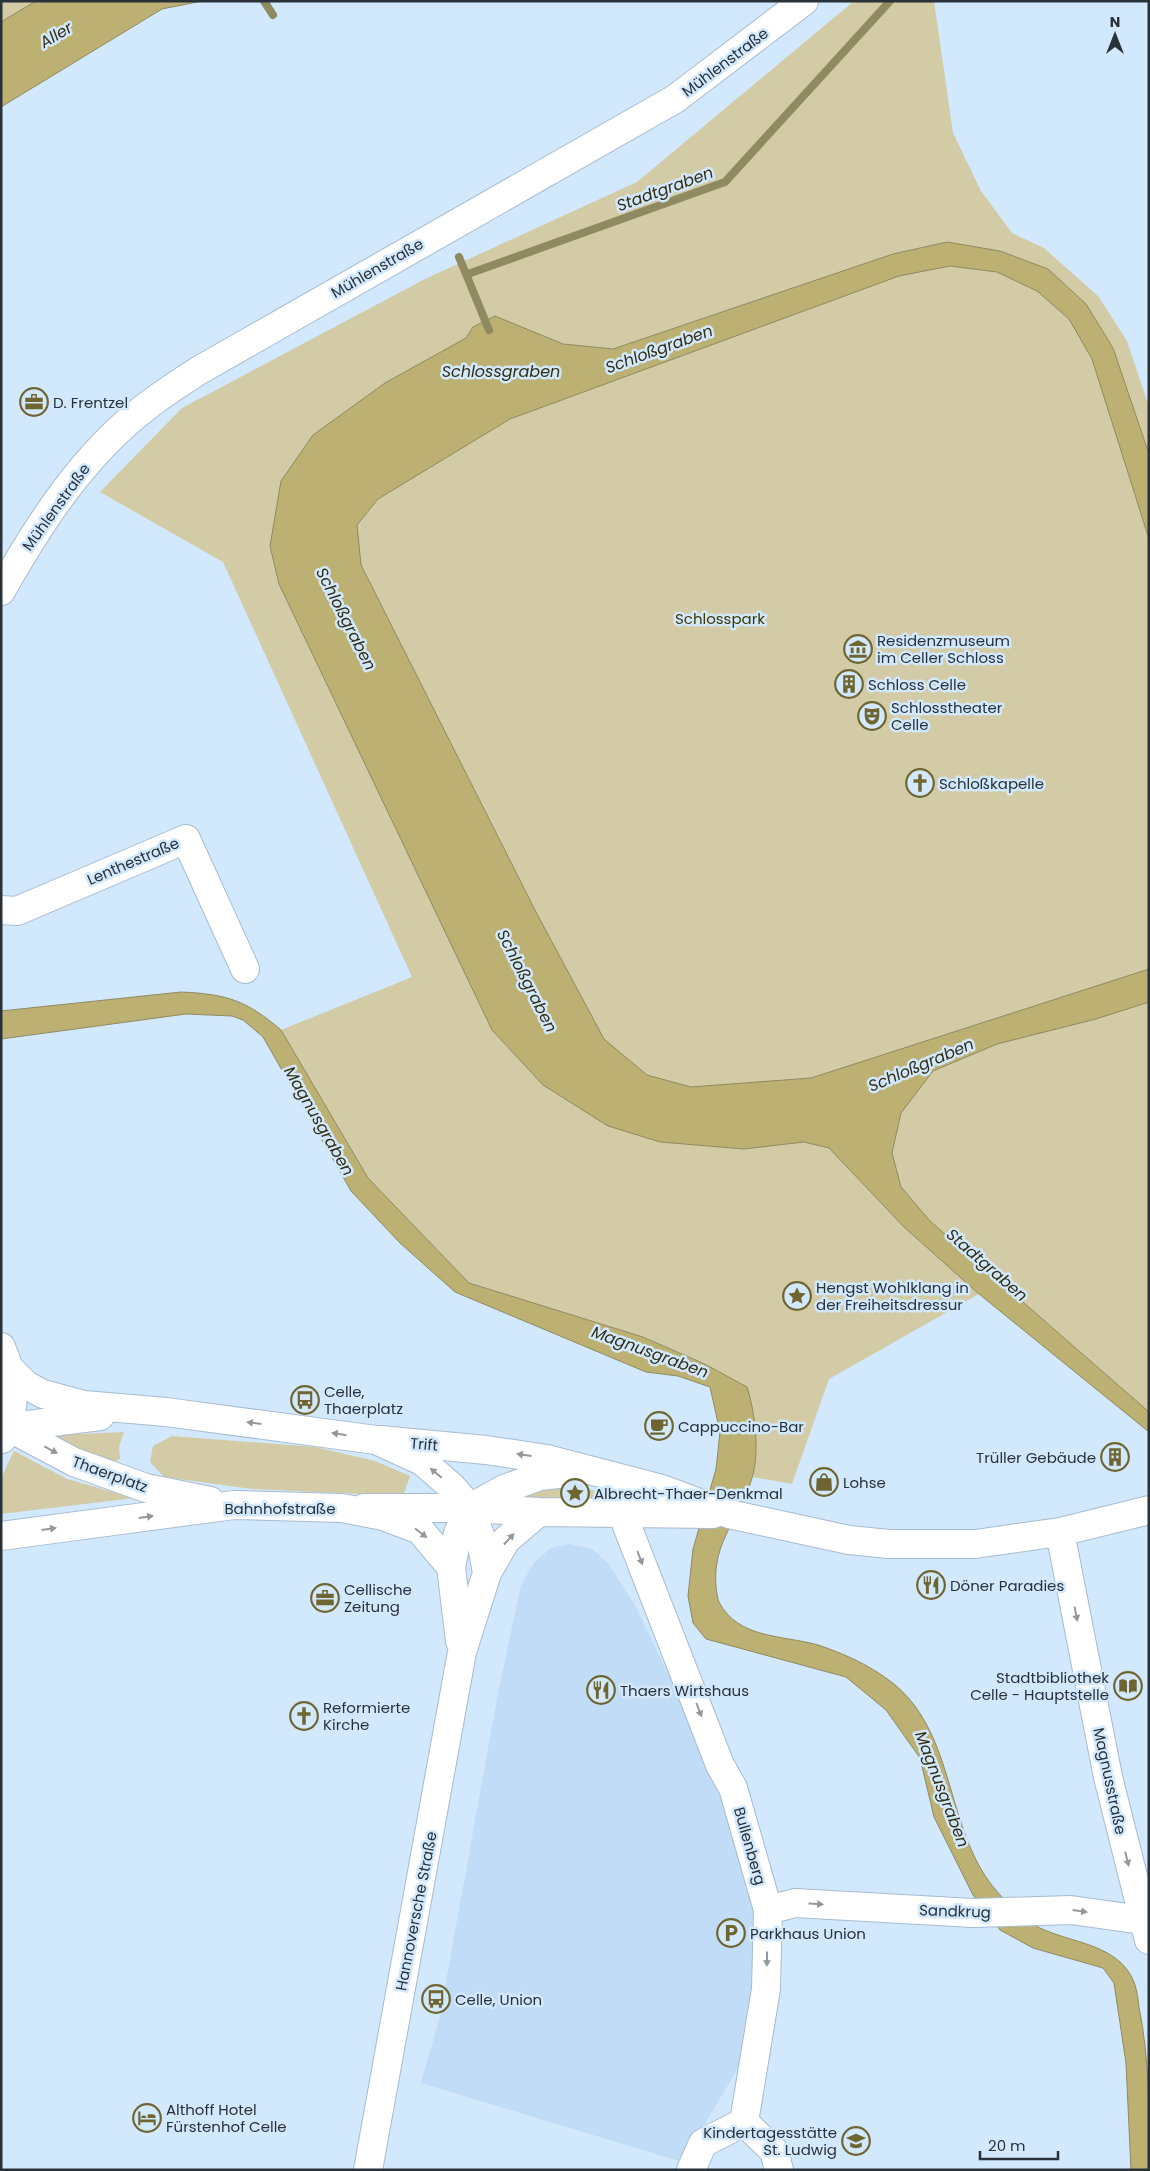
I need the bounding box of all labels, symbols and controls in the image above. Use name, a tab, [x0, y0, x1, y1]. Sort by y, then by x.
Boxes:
north arrow	[1090, 10, 1140, 60]
text: N	[1110, 12, 1120, 32]
water label: Aller	[34, 16, 78, 54]
street label: Mühlenstraße	[677, 23, 773, 101]
water label: Stadtgraben	[614, 161, 716, 217]
street label: Mühlenstraße	[327, 233, 427, 303]
water label: Schloßgraben	[602, 319, 716, 379]
water label: Schlossgraben	[442, 360, 560, 383]
office icon: D. Frentzel	[19, 387, 49, 417]
place label: D. Frentzel	[53, 392, 128, 413]
street label: Mühlenstraße	[17, 459, 95, 555]
water label: Schloßgraben	[310, 564, 382, 674]
park label: Schlosspark	[675, 608, 765, 629]
place label: Residenzmuseum im Celler Schloss	[877, 630, 1010, 668]
museum icon: Residenzmuseum im Celler Schloss	[843, 634, 873, 664]
building icon: Schloss Celle	[834, 669, 864, 699]
place label: Schloss Celle	[868, 674, 966, 695]
place label: Schlosstheater Celle	[891, 697, 1003, 735]
theatre icon: Schlosstheater Celle	[857, 701, 887, 731]
church icon: Schloßkapelle	[905, 768, 935, 798]
place label: Schloßkapelle	[939, 773, 1044, 794]
street label: Lenthestraße	[84, 832, 182, 890]
water label: Schloßgraben	[491, 926, 563, 1036]
water label: Schloßgraben	[865, 1032, 977, 1098]
water label: Magnusgraben	[278, 1062, 360, 1180]
water label: Stadtgraben	[941, 1223, 1033, 1307]
place label: Hengst Wohlklang in der Freiheitsdressur	[816, 1277, 969, 1315]
place icon: Hengst Wohlklang in der Freiheitsdressur	[782, 1281, 812, 1311]
water label: Magnusgraben	[588, 1320, 712, 1384]
place label: Celle, Thaerplatz	[324, 1381, 403, 1419]
bus stop icon: Celle, Thaerplatz	[290, 1385, 320, 1415]
cafe icon: Cappuccino-Bar	[644, 1411, 674, 1441]
place label: Cappuccino-Bar	[678, 1416, 804, 1437]
one-way arrow	[246, 1419, 262, 1427]
one-way arrow	[331, 1430, 347, 1438]
street label: Trift	[409, 1432, 439, 1456]
building icon: Trüller Gebäude	[1100, 1442, 1130, 1472]
one-way arrow	[43, 1446, 58, 1454]
place label: Trüller Gebäude	[976, 1447, 1096, 1468]
street label: Thaerplatz	[69, 1451, 151, 1497]
one-way arrow	[516, 1451, 532, 1459]
shop icon: Lohse	[809, 1467, 839, 1497]
one-way arrow	[430, 1468, 442, 1479]
place label: Lohse	[843, 1472, 886, 1493]
place icon: Albrecht-Thaer-Denkmal	[560, 1478, 590, 1508]
place label: Albrecht-Thaer-Denkmal	[594, 1483, 783, 1504]
street label: Bahnhofstraße	[224, 1498, 336, 1519]
one-way arrow	[138, 1513, 154, 1521]
one-way arrow	[42, 1525, 58, 1533]
one-way arrow	[414, 1528, 428, 1538]
one-way arrow	[503, 1533, 515, 1545]
one-way arrow	[637, 1551, 645, 1565]
restaurant icon: Döner Paradies	[916, 1570, 946, 1600]
place label: Döner Paradies	[950, 1575, 1064, 1596]
place label: Cellische Zeitung	[344, 1579, 412, 1617]
office icon: Cellische Zeitung	[310, 1583, 340, 1613]
one-way arrow	[1073, 1607, 1081, 1623]
place label: Stadtbibliothek Celle - Hauptstelle	[970, 1667, 1109, 1705]
library icon: Stadtbibliothek Celle - Hauptstelle	[1113, 1671, 1143, 1701]
restaurant icon: Thaers Wirtshaus	[586, 1675, 616, 1705]
place label: Thaers Wirtshaus	[620, 1680, 749, 1701]
place label: Reformierte Kirche	[323, 1697, 410, 1735]
church icon: Reformierte Kirche	[289, 1701, 319, 1731]
one-way arrow	[695, 1703, 703, 1718]
street label: Magnusstraße	[1088, 1726, 1132, 1836]
water label: Magnusgraben	[909, 1728, 975, 1850]
street label: Bullenberg	[729, 1805, 771, 1887]
street label: Hannoversche Straße	[390, 1829, 442, 1993]
one-way arrow	[1123, 1852, 1131, 1867]
street label: Sandkrug	[919, 1899, 991, 1923]
one-way arrow	[808, 1901, 824, 1909]
one-way arrow	[1073, 1907, 1089, 1915]
parking icon: Parkhaus Union	[716, 1918, 746, 1948]
place label: Parkhaus Union	[750, 1923, 866, 1944]
one-way arrow	[763, 1951, 771, 1967]
bus stop icon: Celle, Union	[421, 1984, 451, 2014]
place label: Celle, Union	[455, 1989, 542, 2010]
place label: Althoff Hotel Fürstenhof Celle	[166, 2099, 287, 2137]
hotel icon: Althoff Hotel Fürstenhof Celle	[132, 2103, 162, 2133]
place label: Kindertagesstätte St. Ludwig	[703, 2122, 837, 2160]
school or university icon: Kindertagesstätte St. Ludwig	[841, 2126, 871, 2156]
scale bar	[980, 2128, 1058, 2160]
text: 20 m	[988, 2135, 1026, 2156]

